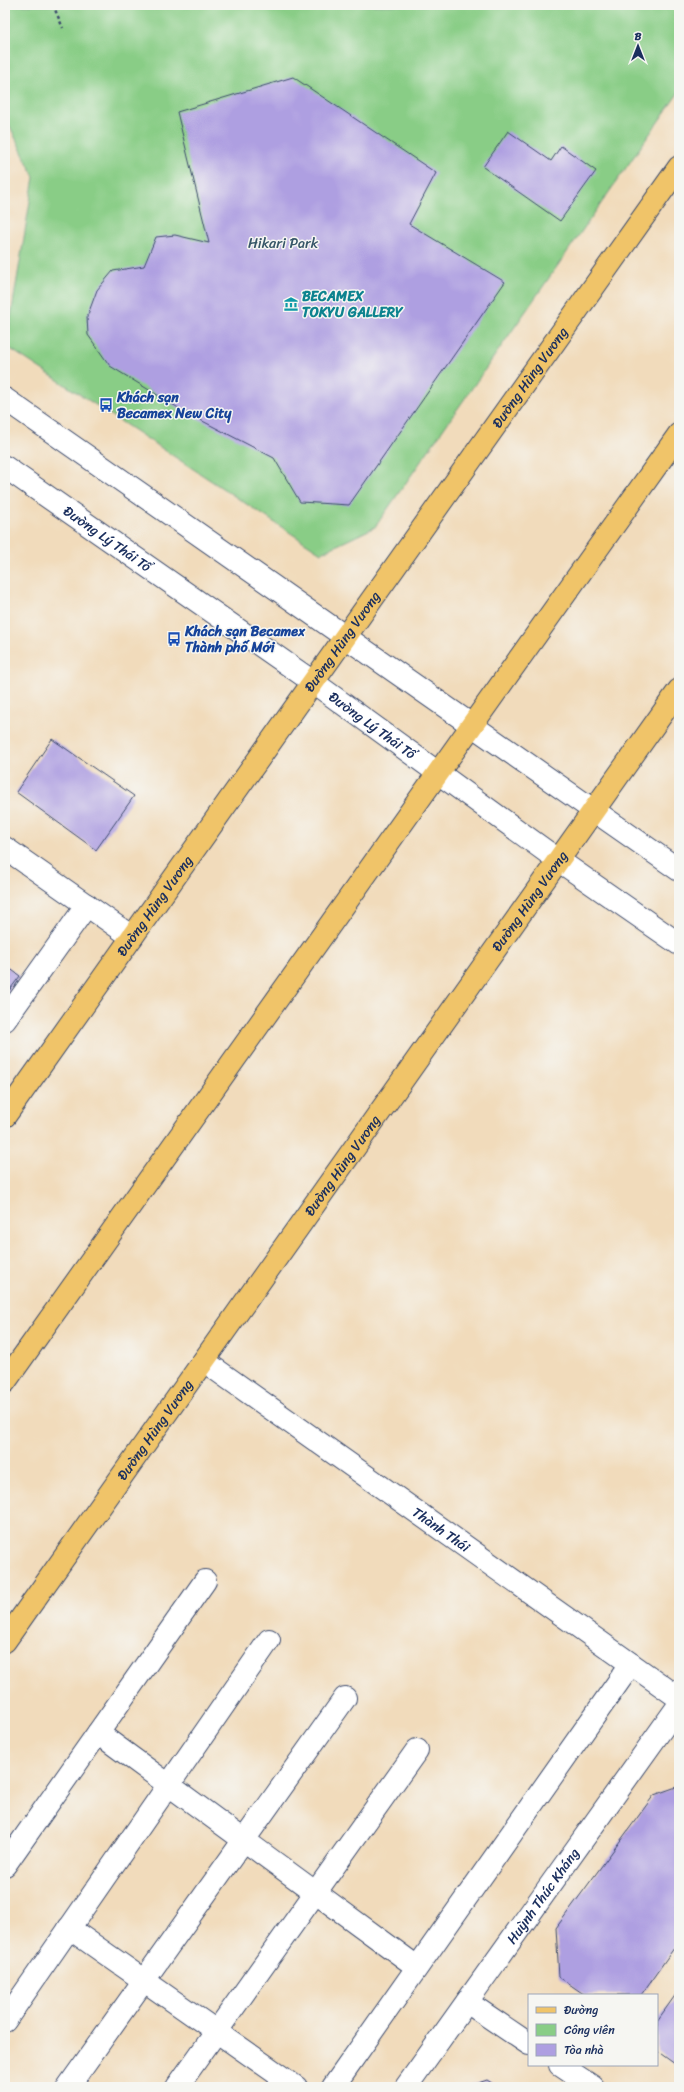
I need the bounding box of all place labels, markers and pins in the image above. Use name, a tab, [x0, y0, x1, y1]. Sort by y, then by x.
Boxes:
place label: BECAMEX TOKYU GALLERY	[302, 284, 404, 325]
museum icon: BECAMEX TOKYU GALLERY	[283, 296, 299, 312]
place label: Khách sạn Becamex New City	[116, 385, 232, 426]
bus stop icon: Khách sạn Becamex New City	[98, 397, 114, 413]
place label: Khách sạn Becamex Thành phố Mới	[184, 619, 306, 660]
bus stop icon: Khách sạn Becamex Thành phố Mới	[166, 631, 182, 647]

